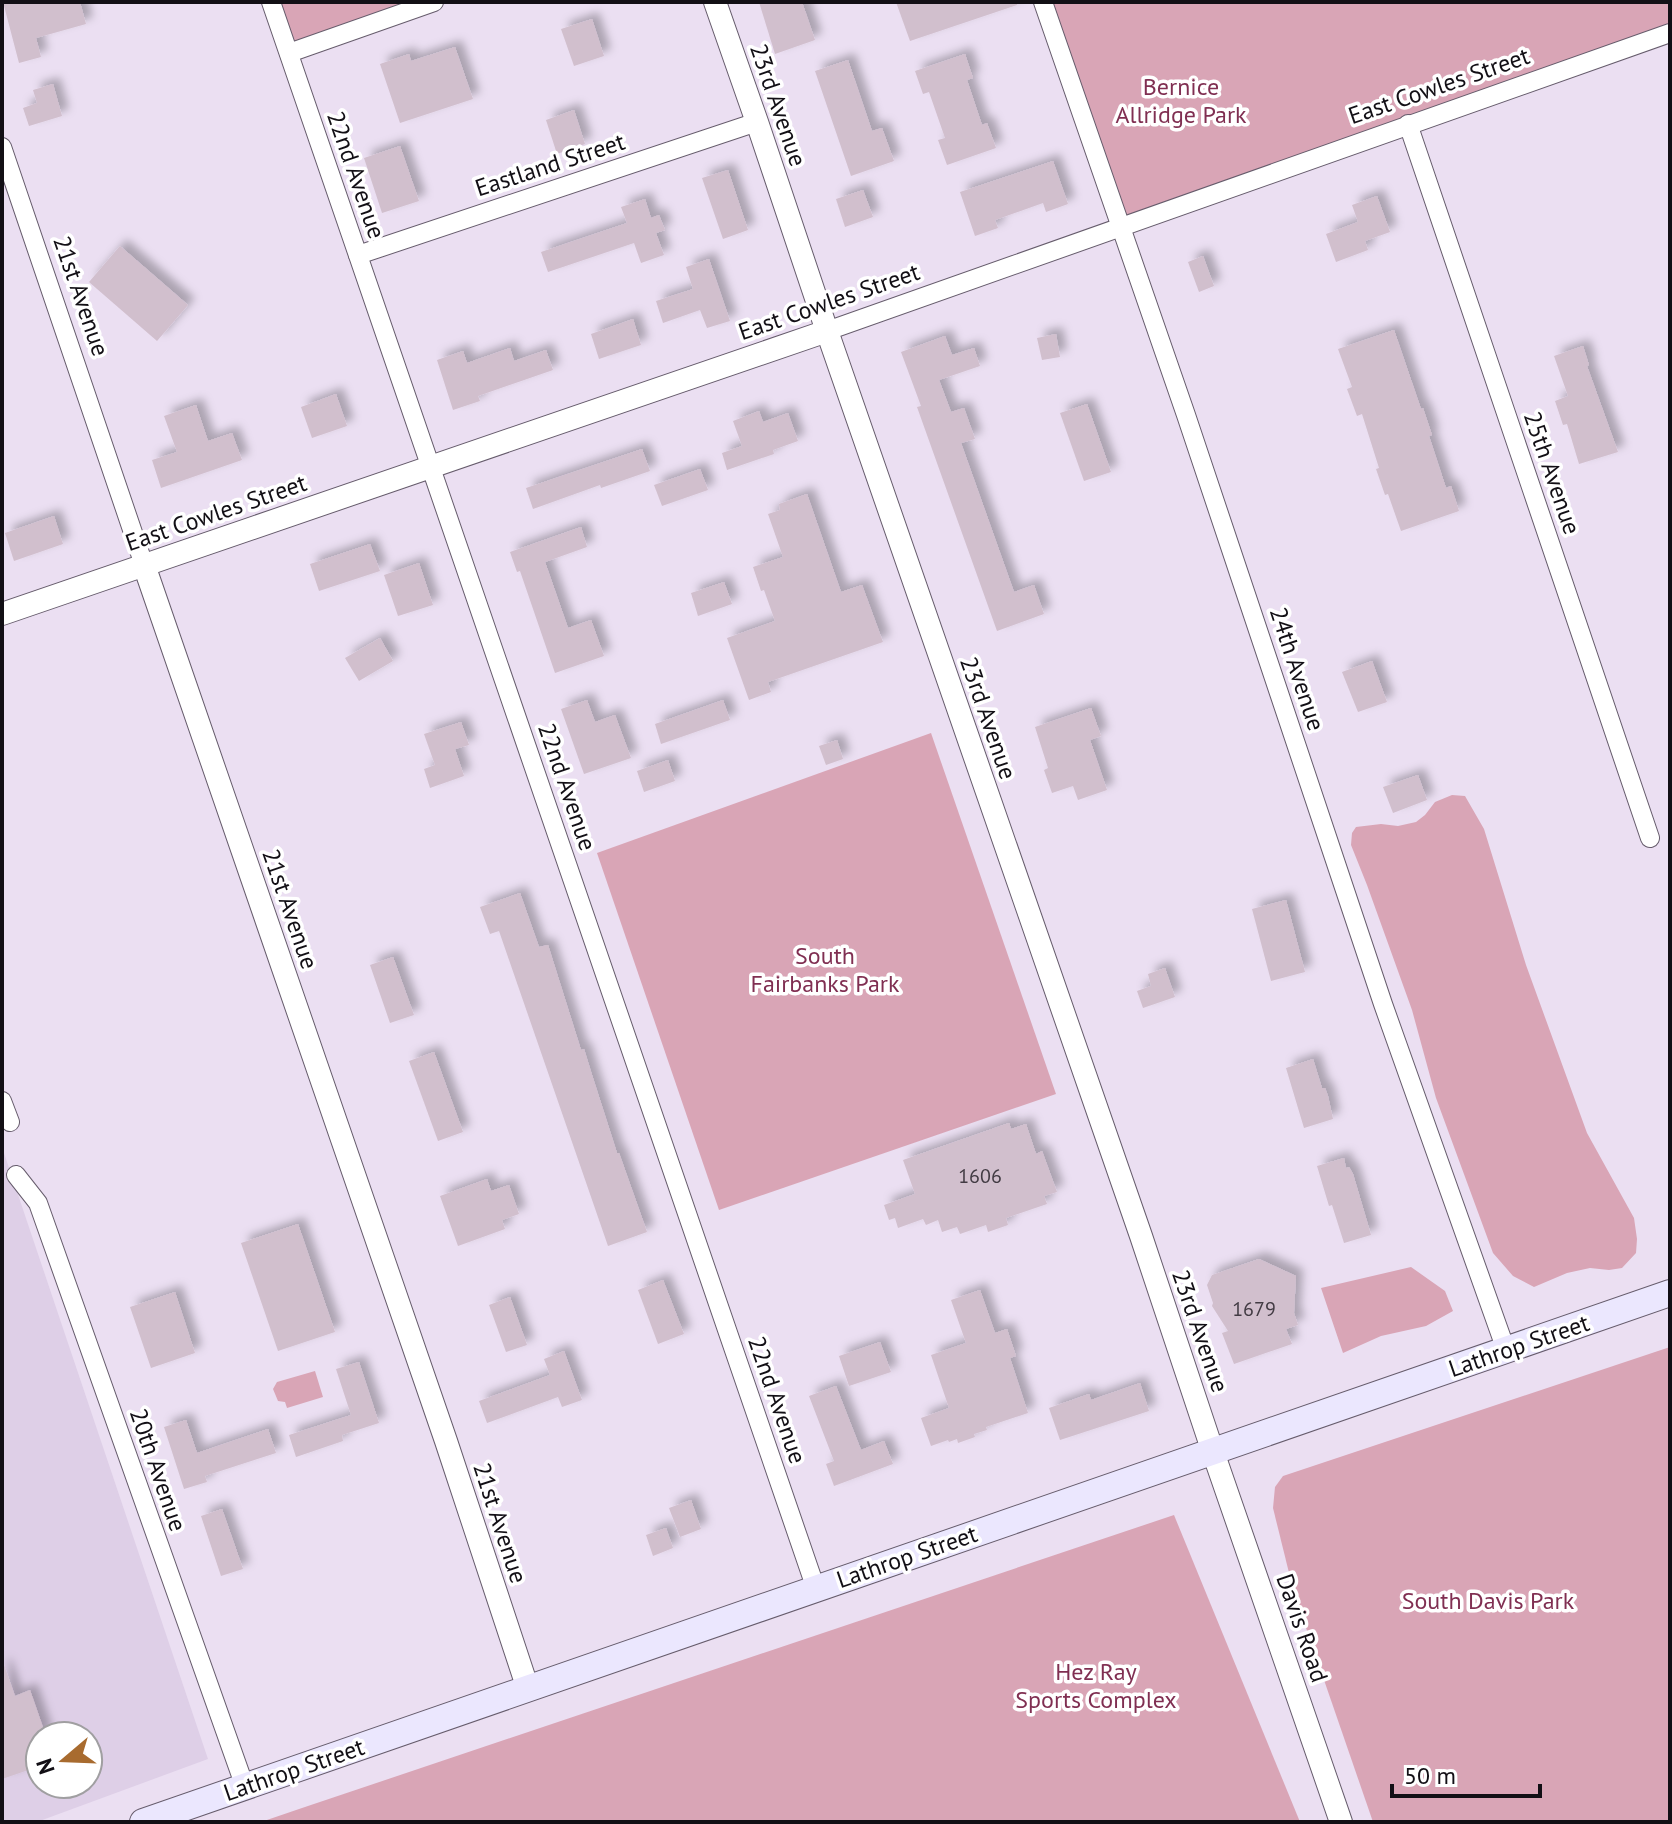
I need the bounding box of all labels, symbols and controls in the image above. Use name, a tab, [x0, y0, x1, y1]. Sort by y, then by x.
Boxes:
street label: 23rd Avenue	[743, 39, 814, 170]
street label: East Cowles Street	[1344, 40, 1533, 131]
park label: Bernice Allridge Park	[1115, 71, 1247, 130]
street label: 22nd Avenue	[320, 107, 393, 243]
street label: Eastland Street	[471, 126, 629, 203]
street label: 21st Avenue	[46, 232, 116, 360]
street label: East Cowles Street	[734, 256, 923, 347]
street label: 25th Avenue	[1517, 407, 1588, 538]
street label: East Cowles Street	[121, 467, 310, 558]
street label: 24th Avenue	[1263, 603, 1332, 735]
street label: 23rd Avenue	[953, 652, 1024, 783]
street label: 22nd Avenue	[531, 719, 604, 855]
street label: 21st Avenue	[255, 845, 325, 973]
park label: South Fairbanks Park	[750, 940, 900, 999]
house number: 1606	[958, 1163, 1002, 1189]
street label: 23rd Avenue	[1165, 1265, 1236, 1396]
house number: 1679	[1232, 1296, 1276, 1322]
street label: Lathrop Street	[1444, 1307, 1593, 1384]
street label: 22nd Avenue	[741, 1332, 814, 1468]
street label: 20th Avenue	[123, 1404, 194, 1535]
street label: 21st Avenue	[466, 1459, 535, 1587]
street label: Lathrop Street	[832, 1518, 981, 1595]
street label: Davis Road	[1269, 1569, 1336, 1686]
park label: South Davis Park	[1402, 1585, 1575, 1616]
park label: Hez Ray Sports Complex	[1015, 1656, 1177, 1715]
north arrow	[24, 1720, 104, 1800]
street label: Lathrop Street	[219, 1731, 368, 1808]
scale bar	[1392, 1748, 1540, 1798]
text: N	[29, 1755, 61, 1778]
text: 50 m	[1404, 1760, 1456, 1791]

